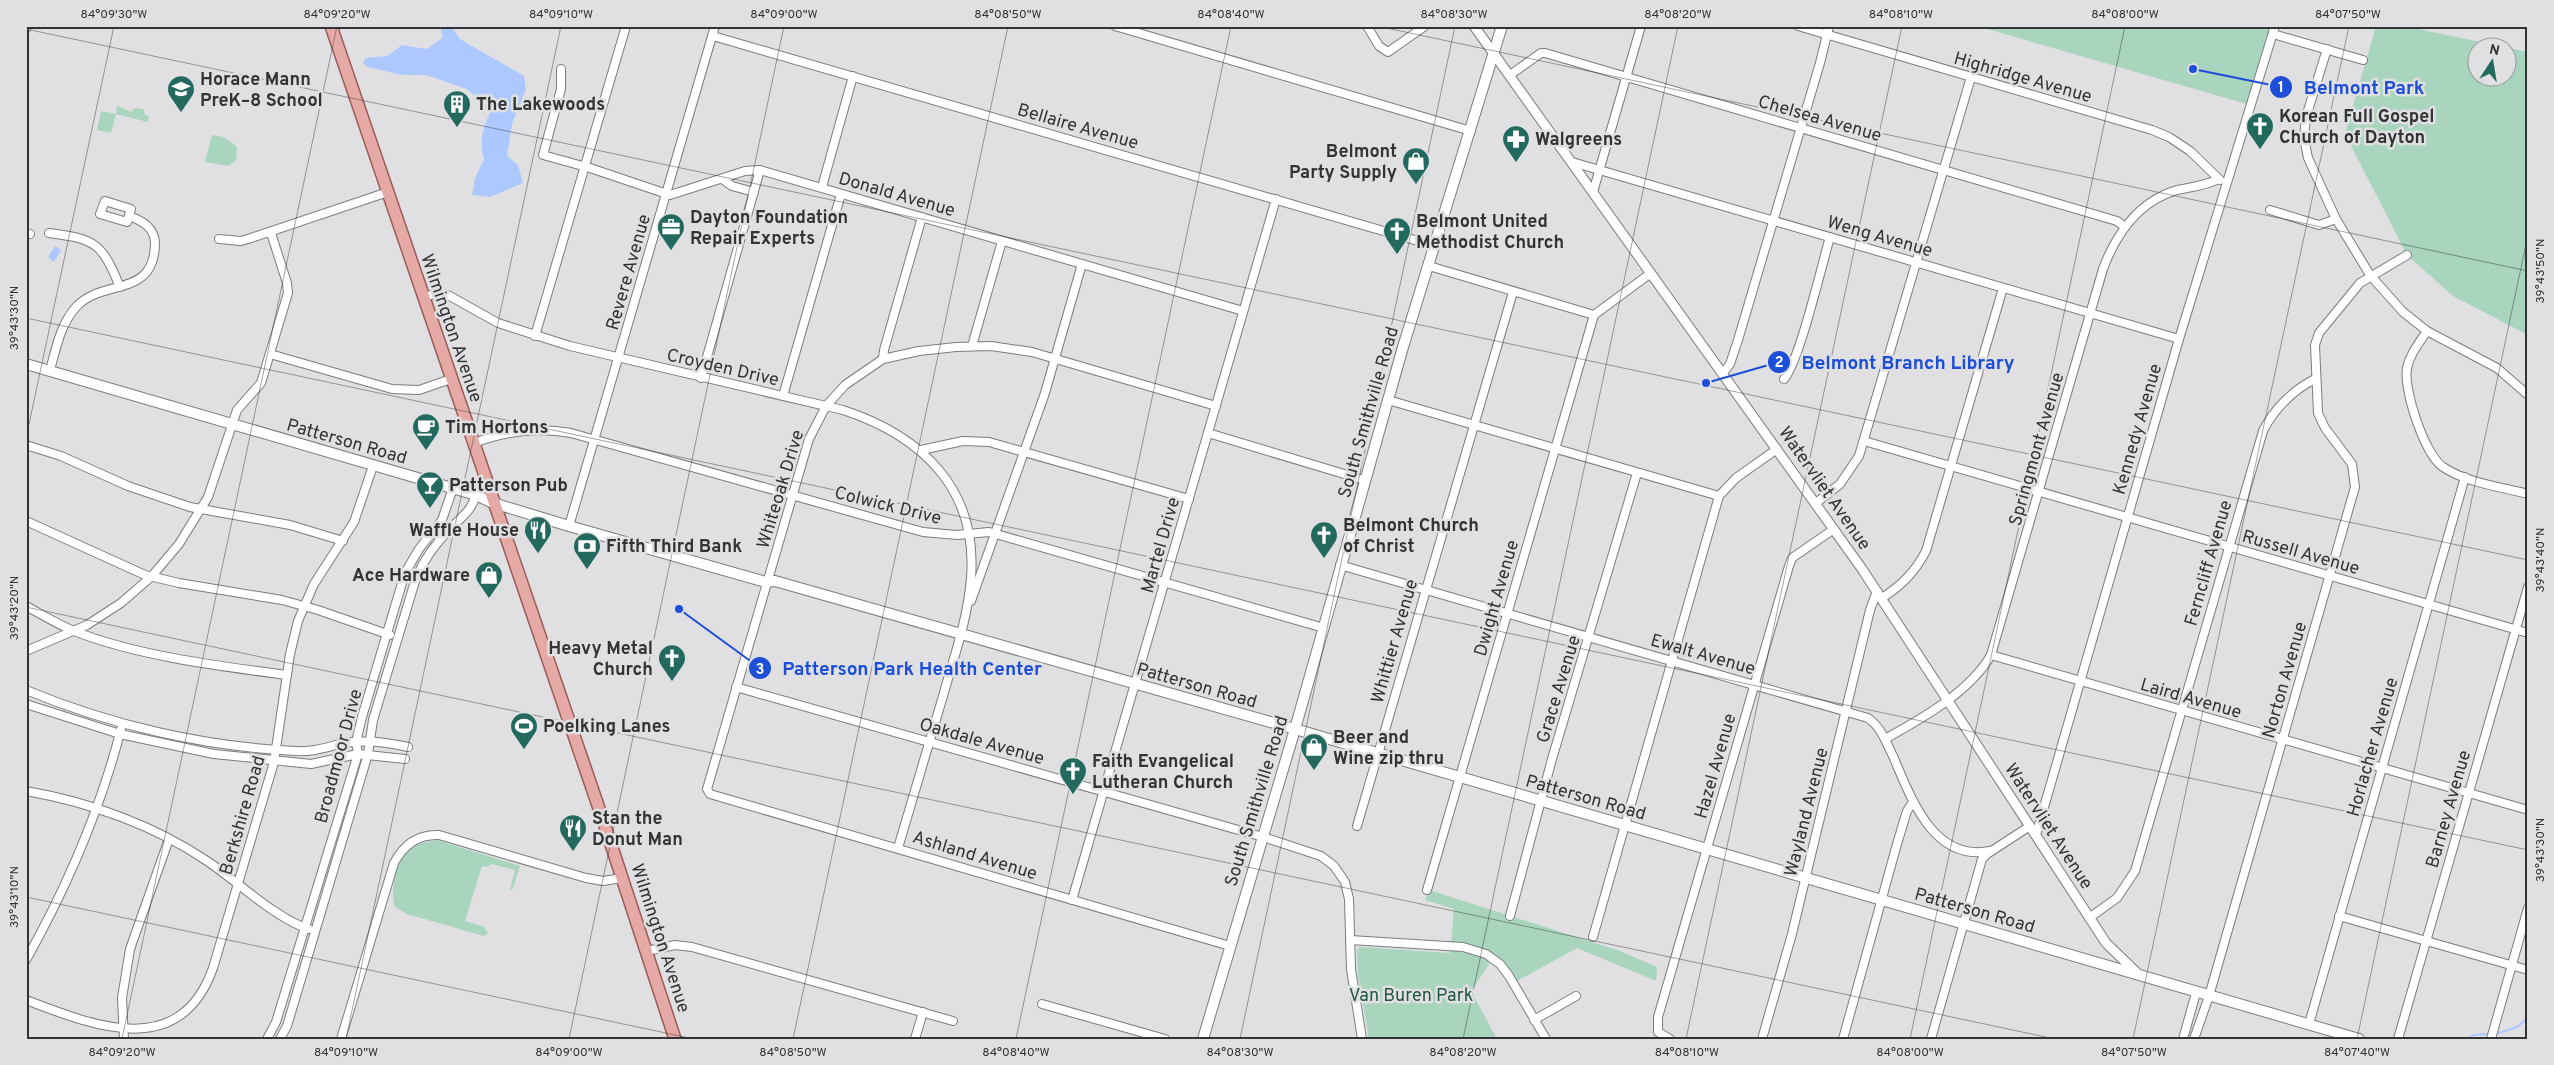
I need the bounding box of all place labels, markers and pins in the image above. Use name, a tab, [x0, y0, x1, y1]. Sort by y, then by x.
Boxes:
place label: Horace Mann PreK–8 School	[200, 69, 323, 113]
callout: Belmont Park	[2269, 70, 2435, 104]
school or university icon: Horace Mann PreK–8 School	[166, 74, 196, 113]
building icon: The Lakewoods	[442, 89, 472, 128]
place label: The Lakewoods	[476, 94, 605, 117]
place label: Korean Full Gospel Church of Dayton	[2279, 106, 2435, 150]
church icon: Korean Full Gospel Church of Dayton	[2245, 111, 2275, 150]
pharmacy icon: Walgreens	[1501, 124, 1531, 163]
place label: Walgreens	[1535, 129, 1622, 152]
place label: Belmont Party Supply	[1289, 141, 1397, 185]
shop icon: Belmont Party Supply	[1401, 146, 1431, 185]
place label: Dayton Foundation Repair Experts	[690, 207, 848, 251]
place label: Belmont United Methodist Church	[1416, 211, 1564, 255]
office icon: Dayton Foundation Repair Experts	[656, 212, 686, 251]
church icon: Belmont United Methodist Church	[1382, 216, 1412, 255]
callout: Belmont Branch Library	[1766, 345, 2025, 379]
cafe icon: Tim Hortons	[411, 412, 441, 451]
place label: Tim Hortons	[445, 417, 548, 440]
bar icon: Patterson Pub	[415, 470, 445, 509]
place label: Patterson Pub	[449, 475, 568, 498]
restaurant icon: Waffle House	[523, 515, 553, 554]
place label: Belmont Church of Christ	[1343, 515, 1479, 559]
place label: Waffle House	[409, 520, 519, 543]
church icon: Belmont Church of Christ	[1309, 520, 1339, 559]
bank icon: Fifth Third Bank	[572, 531, 602, 570]
place label: Fifth Third Bank	[606, 536, 742, 559]
shop icon: Ace Hardware	[474, 560, 504, 599]
place label: Ace Hardware	[352, 565, 470, 588]
place label: Heavy Metal Church	[548, 638, 653, 682]
church icon: Heavy Metal Church	[657, 643, 687, 682]
callout: Patterson Park Health Center	[748, 651, 1052, 685]
sports icon: Poelking Lanes	[509, 711, 539, 750]
place label: Poelking Lanes	[543, 716, 670, 739]
place label: Beer and Wine zip thru	[1333, 727, 1444, 771]
shop icon: Beer and Wine zip thru	[1299, 732, 1329, 771]
place label: Faith Evangelical Lutheran Church	[1092, 751, 1234, 795]
church icon: Faith Evangelical Lutheran Church	[1058, 756, 1088, 795]
place label: Stan the Donut Man	[592, 808, 683, 852]
restaurant icon: Stan the Donut Man	[558, 813, 588, 852]

